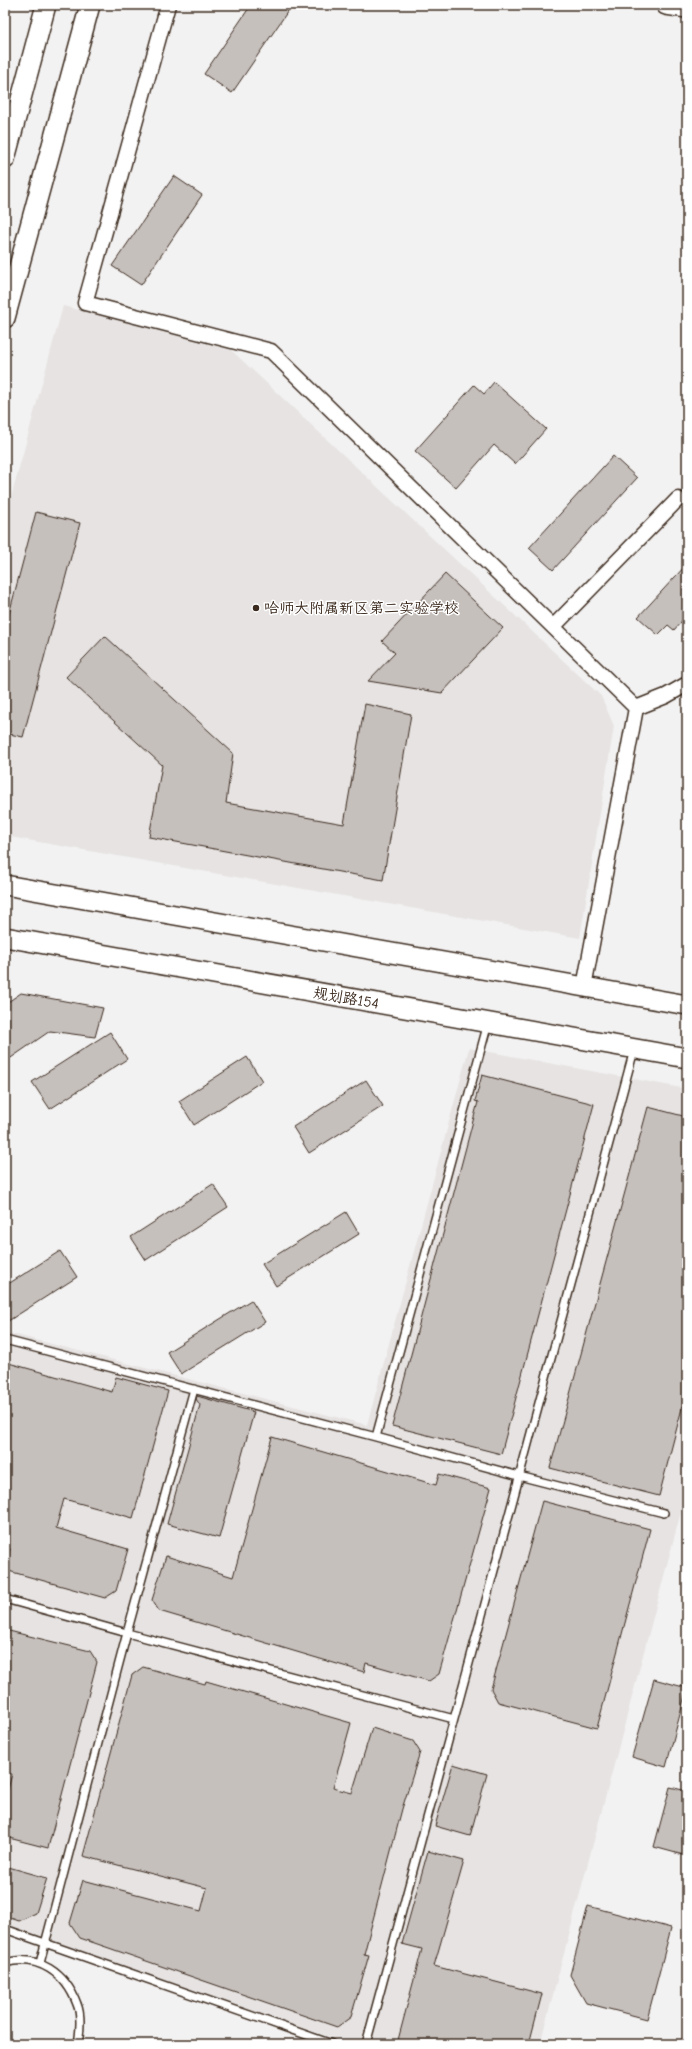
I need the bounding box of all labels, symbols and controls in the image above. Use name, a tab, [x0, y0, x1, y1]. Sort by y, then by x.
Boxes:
place label: 哈师大附属新区第二实验学校	[264, 599, 459, 617]
marker: 哈师大附属新区第二实验学校	[251, 603, 261, 613]
street label: 规划路154	[312, 983, 380, 1013]

